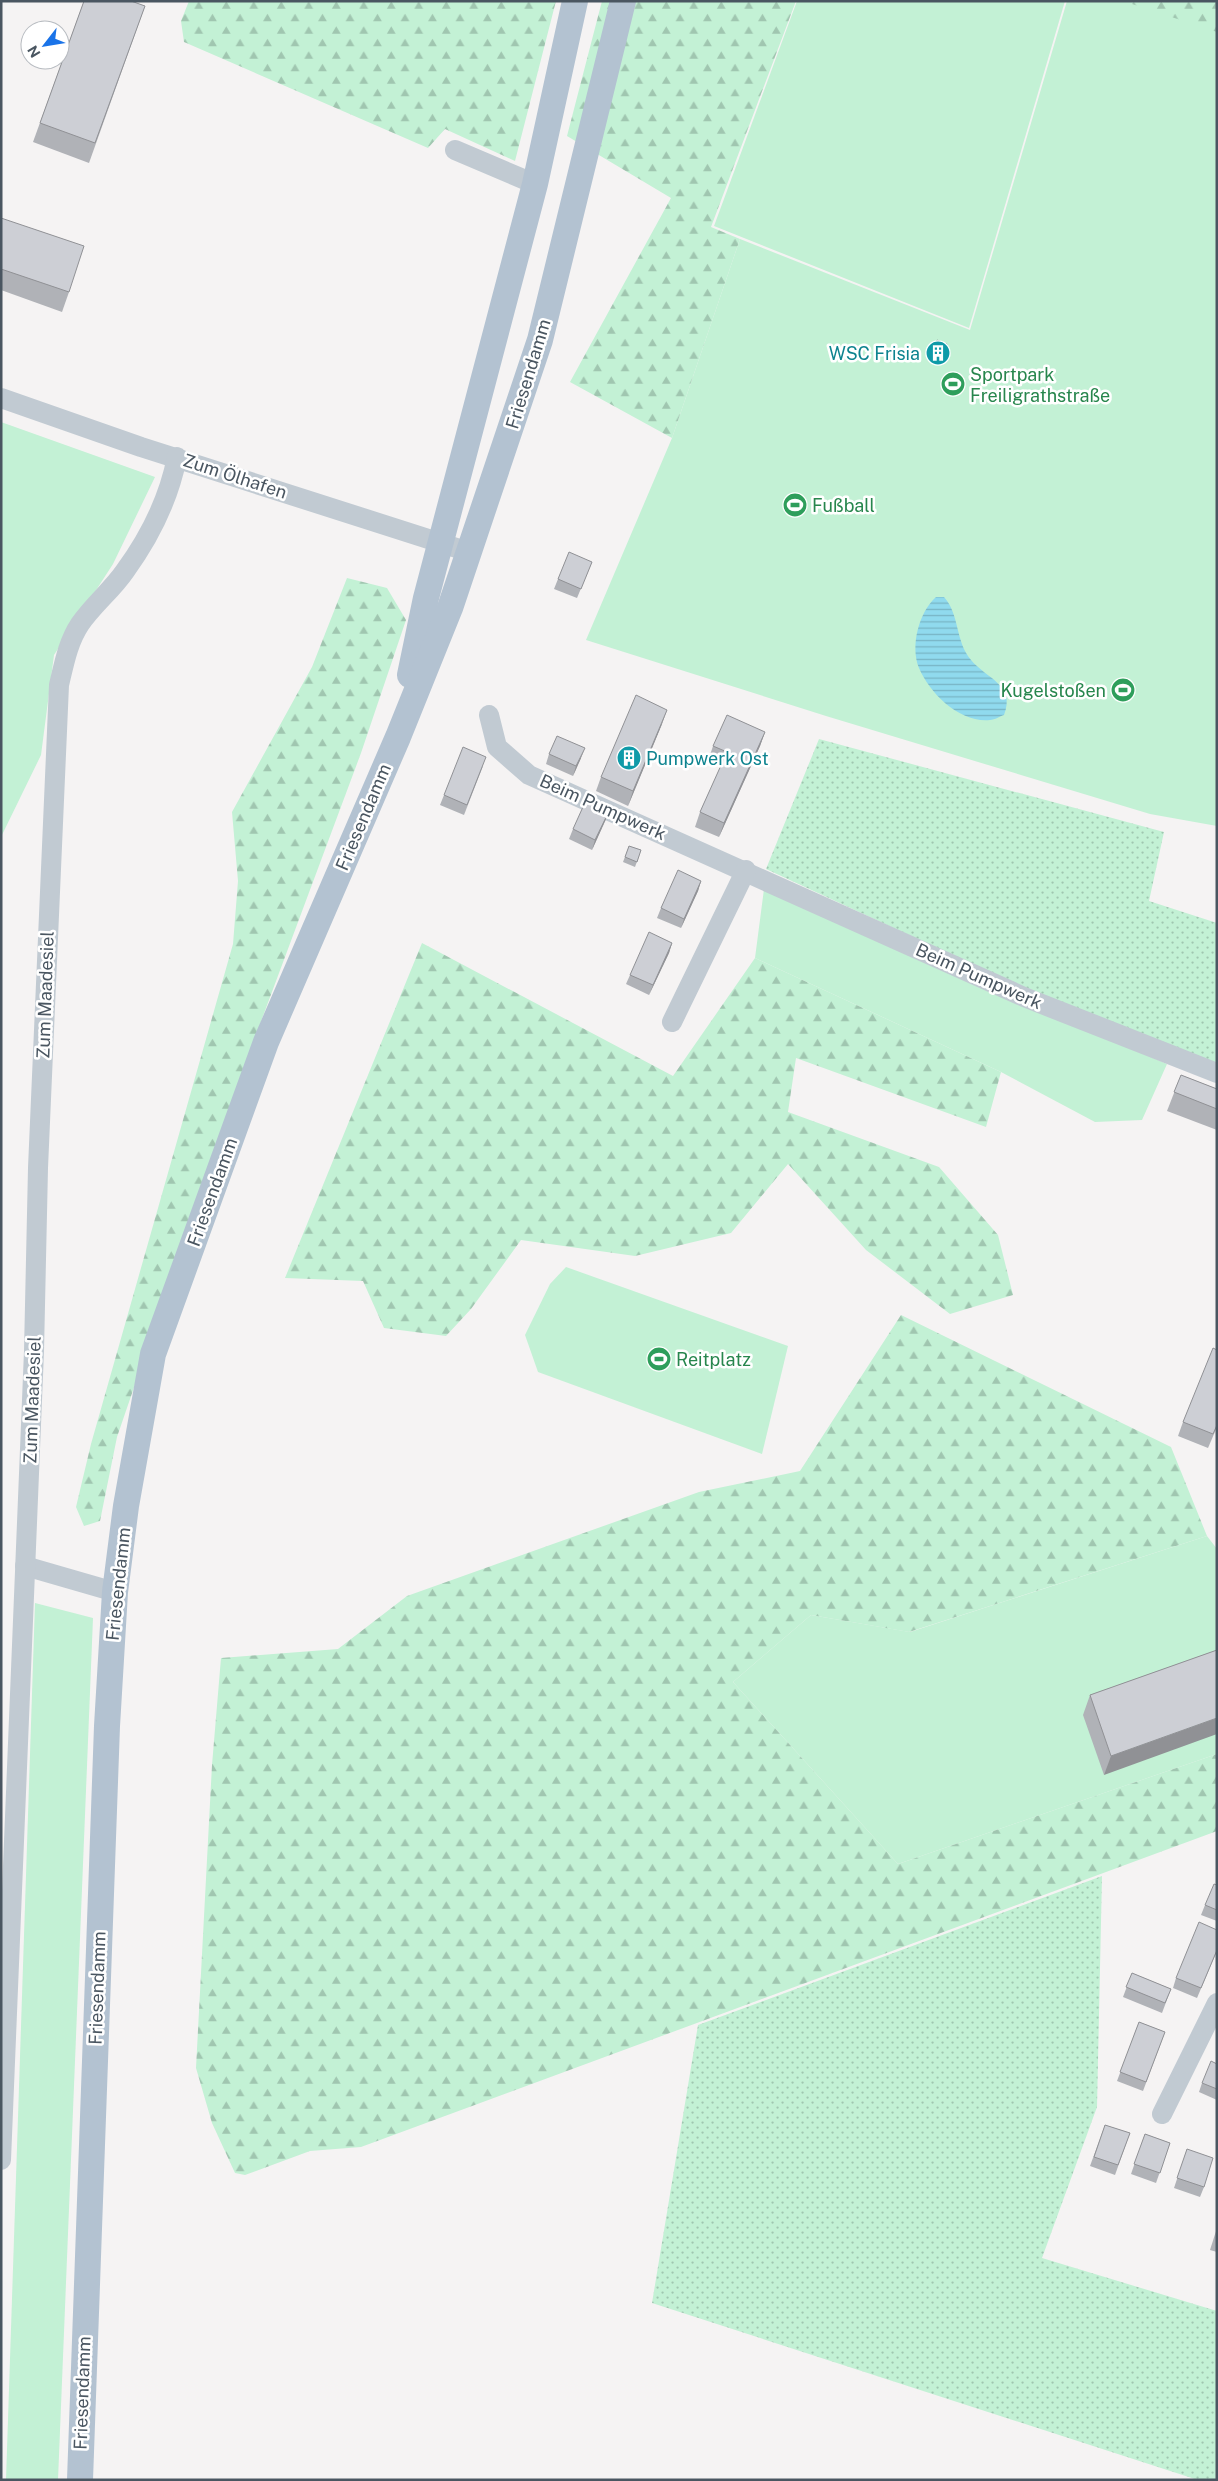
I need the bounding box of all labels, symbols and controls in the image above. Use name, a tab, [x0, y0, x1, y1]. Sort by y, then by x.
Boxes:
north arrow	[20, 20, 70, 70]
text: N	[24, 43, 44, 61]
street label: Friesendamm	[501, 316, 555, 432]
building icon: WSC Frisia	[925, 340, 951, 366]
place label: WSC Frisia	[829, 343, 920, 364]
place label: Sportpark Freiligrathstraße	[970, 364, 1110, 406]
sports icon: Sportpark Freiligrathstraße	[940, 371, 966, 397]
street label: Zum Ölhafen	[180, 448, 290, 503]
sports icon: Fußball	[782, 492, 808, 518]
place label: Fußball	[812, 495, 875, 516]
sports icon: Kugelstoßen	[1110, 677, 1136, 703]
place label: Kugelstoßen	[1001, 680, 1106, 701]
building icon: Pumpwerk Ost	[616, 745, 642, 771]
place label: Pumpwerk Ost	[646, 748, 769, 769]
street label: Friesendamm	[331, 760, 395, 874]
street label: Beim Pumpwerk	[537, 770, 669, 844]
street label: Zum Maadesiel	[32, 931, 58, 1059]
street label: Beim Pumpwerk	[913, 939, 1045, 1013]
street label: Friesendamm	[183, 1135, 241, 1249]
street label: Zum Maadesiel	[19, 1336, 45, 1464]
sports icon: Reitplatz	[646, 1346, 672, 1372]
place label: Reitplatz	[676, 1349, 751, 1370]
street label: Friesendamm	[102, 1526, 134, 1642]
street label: Friesendamm	[85, 1931, 109, 2045]
street label: Friesendamm	[70, 2336, 94, 2450]

